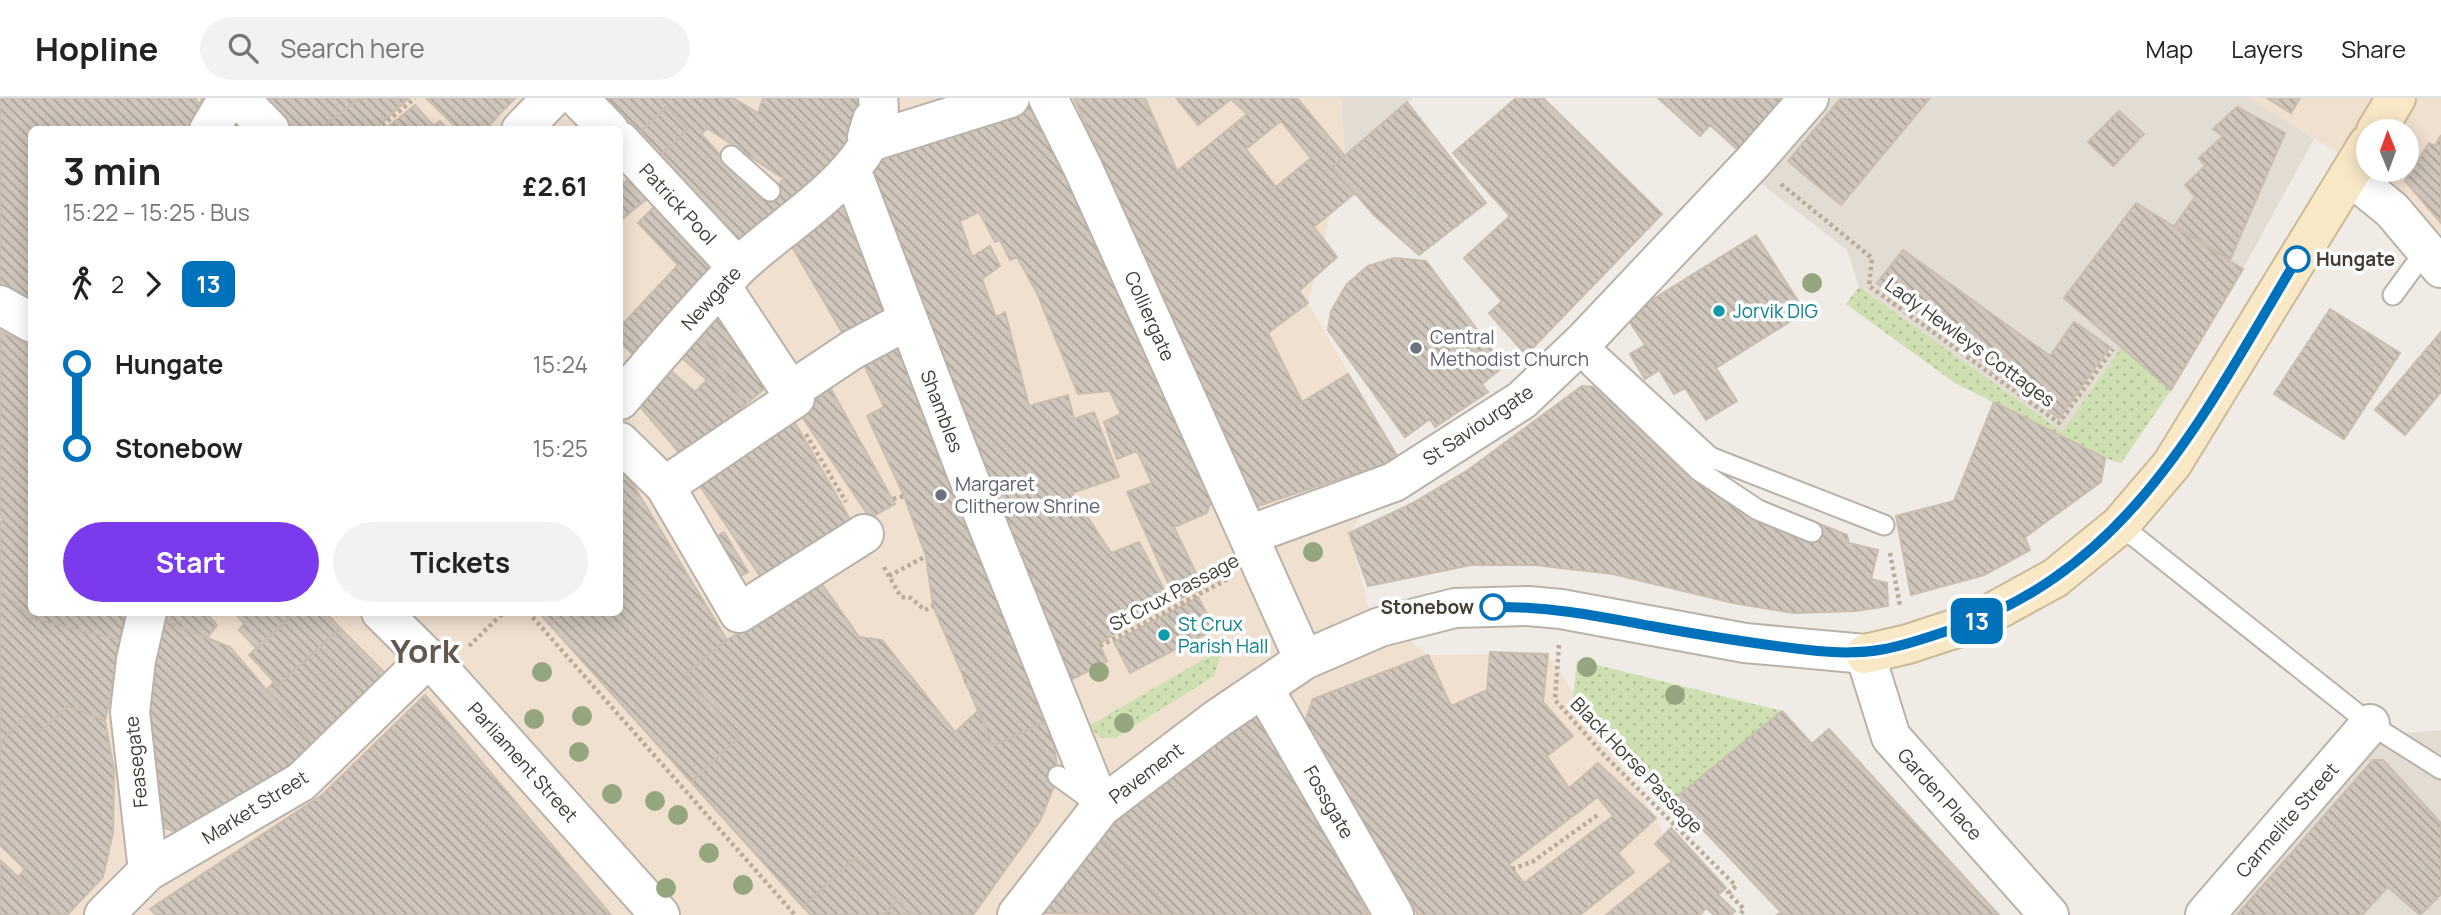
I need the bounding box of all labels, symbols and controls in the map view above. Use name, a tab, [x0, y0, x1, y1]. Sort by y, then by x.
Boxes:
search box	[200, 17, 690, 80]
text: Hopline	[35, 26, 158, 71]
icon: search	[224, 29, 262, 67]
text: Search here	[280, 30, 425, 66]
text: Map	[2146, 32, 2193, 65]
text: Layers	[2231, 32, 2303, 65]
text: Share	[2341, 32, 2406, 65]
north arrow	[2356, 119, 2418, 182]
map controls	[2356, 119, 2419, 182]
text: 3 min	[63, 144, 161, 196]
street label: Patrick Pool	[634, 158, 722, 250]
text: £2.61	[523, 168, 588, 204]
text: 15:22 – 15:25 · Bus	[63, 196, 250, 228]
marker: Hungate	[2284, 246, 2310, 272]
place label: Hungate	[2316, 246, 2395, 272]
street label: Newgate	[675, 260, 747, 336]
icon: walk	[63, 265, 101, 303]
icon: forward	[134, 265, 172, 303]
text: 13	[196, 267, 221, 300]
street label: Colliergate	[1119, 267, 1181, 365]
text: 2	[111, 268, 124, 300]
street label: Lady Hewleys Cottages	[1880, 271, 2060, 413]
place label: Jorvik DIG	[1733, 298, 1818, 324]
marker: Jorvik DIG	[1711, 303, 1727, 319]
place label: Central Methodist Church	[1430, 324, 1589, 372]
marker: Central Methodist Church	[1408, 340, 1424, 356]
text: Hungate	[115, 346, 223, 382]
text: 15:24	[533, 348, 588, 380]
street label: Shambles	[914, 366, 970, 456]
street label: St Saviourgate	[1418, 378, 1538, 472]
text: Stonebow	[115, 430, 243, 466]
text: 15:25	[532, 432, 588, 464]
place label: Margaret Clitherow Shrine	[955, 471, 1100, 519]
marker: Margaret Clitherow Shrine	[933, 487, 949, 503]
button: Start	[63, 522, 319, 602]
button: Tickets	[333, 522, 588, 602]
street label: St Crux Passage	[1105, 547, 1243, 637]
place label: Stonebow	[1381, 594, 1474, 620]
marker: Stonebow	[1480, 594, 1506, 620]
line badge: 13	[1946, 598, 2008, 644]
text: 13	[1965, 604, 1989, 637]
place label: St Crux Parish Hall	[1178, 611, 1268, 659]
marker: St Crux Parish Hall	[1156, 627, 1172, 643]
district label: York	[391, 628, 461, 673]
street label: Black Horse Passage	[1565, 691, 1709, 839]
street label: Parliament Street	[462, 696, 584, 828]
street label: Feasegate	[118, 715, 154, 809]
street label: Pavement	[1103, 736, 1189, 810]
street label: Garden Place	[1892, 742, 1988, 846]
street label: Carmelite Street	[2230, 757, 2344, 883]
street label: Fossgate	[1298, 761, 1360, 843]
street label: Market Street	[197, 764, 313, 850]

